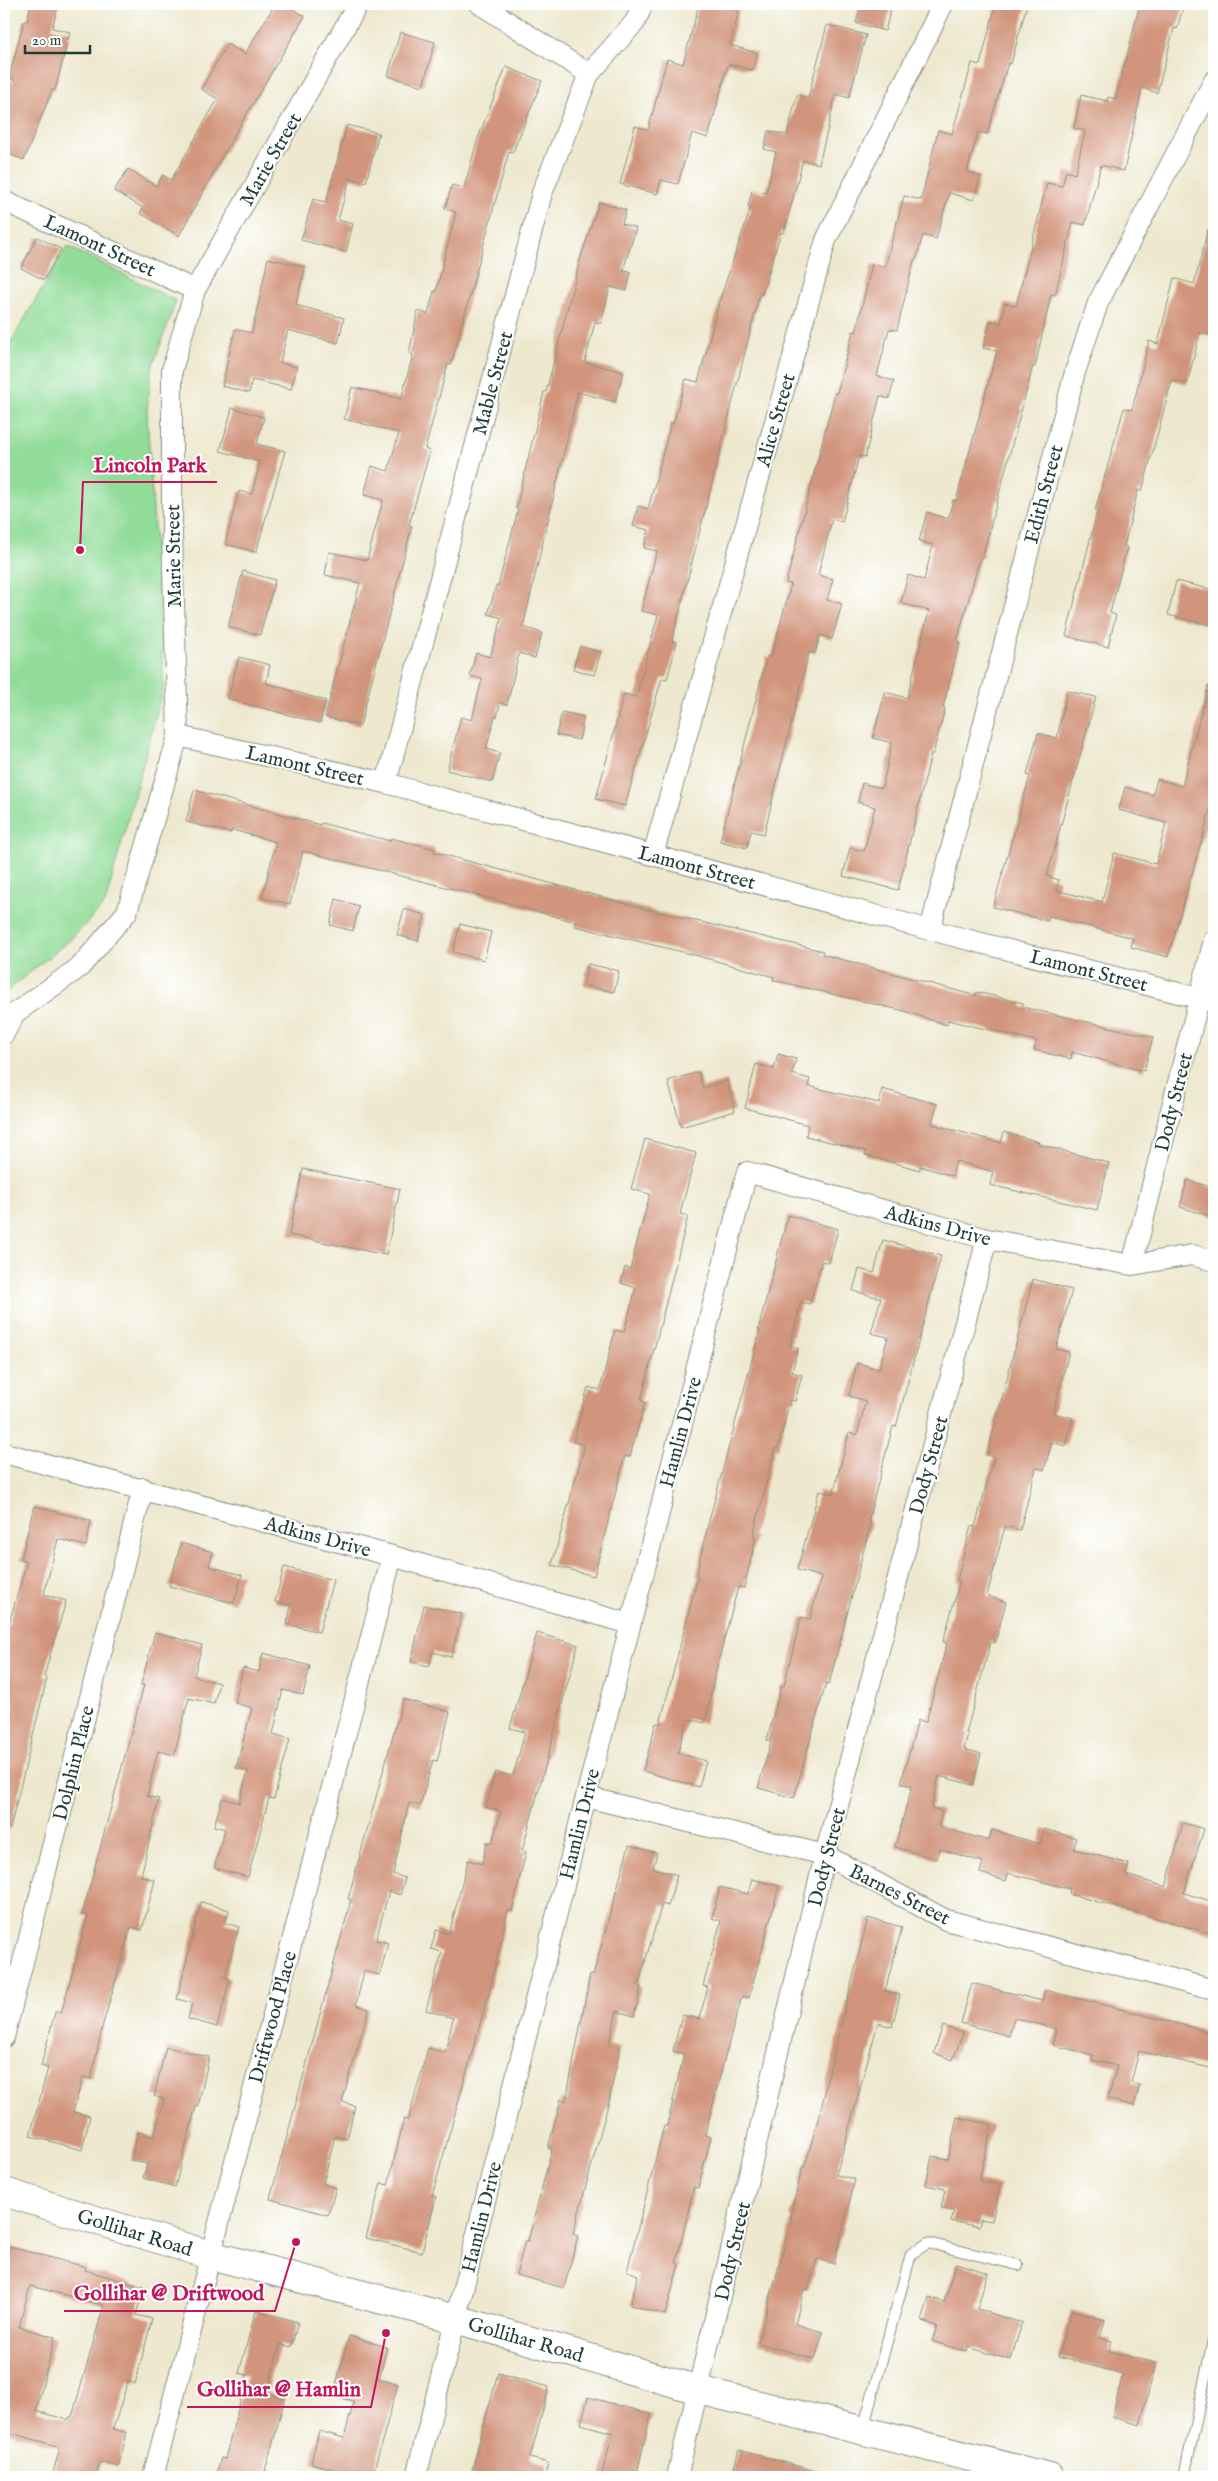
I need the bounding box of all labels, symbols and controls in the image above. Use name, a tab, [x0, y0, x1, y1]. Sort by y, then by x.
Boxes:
scale bar	[25, 22, 90, 54]
text: 20 m	[32, 31, 62, 50]
street label: Marie Street	[235, 109, 308, 211]
street label: Lamont Street	[39, 210, 159, 283]
street label: Mable Street	[468, 329, 519, 438]
street label: Alice Street	[751, 371, 802, 471]
street label: Edith Street	[1019, 442, 1070, 547]
callout: Lincoln Park	[83, 446, 217, 482]
text: Lincoln Park	[93, 453, 207, 480]
street label: Marie Street	[161, 504, 188, 608]
street label: Lamont Street	[243, 741, 366, 792]
street label: Lamont Street	[635, 841, 758, 896]
street label: Lamont Street	[1027, 945, 1150, 998]
street label: Dody Street	[1150, 1050, 1199, 1155]
street label: Adkins Drive	[881, 1200, 993, 1253]
street label: Hamlin Drive	[655, 1374, 708, 1491]
street label: Dody Street	[904, 1413, 955, 1518]
street label: Adkins Drive	[261, 1511, 373, 1564]
street label: Dolphin Place	[48, 1703, 101, 1823]
street label: Hamlin Drive	[555, 1766, 606, 1883]
street label: Dody Street	[803, 1805, 852, 1910]
street label: Barnes Street	[845, 1859, 954, 1932]
street label: Driftwood Place	[244, 1949, 303, 2086]
street label: Hamlin Drive	[457, 2159, 508, 2276]
street label: Dody Street	[710, 2199, 757, 2304]
street label: Gollihar Road	[74, 2204, 195, 2263]
callout: Gollihar @ Driftwood	[64, 2275, 275, 2311]
text: Gollihar @ Driftwood	[74, 2281, 265, 2308]
street label: Gollihar Road	[465, 2312, 587, 2369]
callout: Gollihar @ Hamlin	[187, 2371, 371, 2407]
text: Gollihar @ Hamlin	[197, 2377, 361, 2404]

